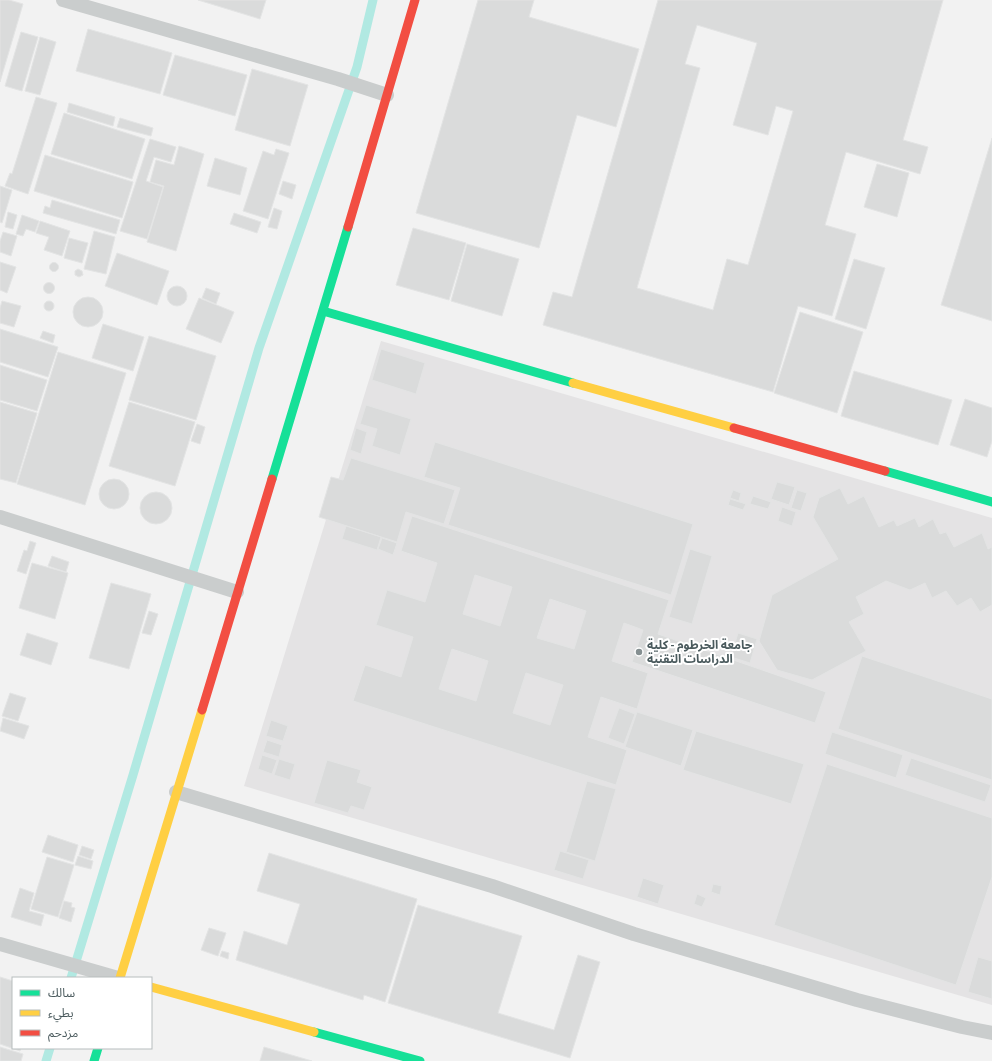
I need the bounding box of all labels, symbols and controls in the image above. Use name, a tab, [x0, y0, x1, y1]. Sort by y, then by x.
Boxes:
place label: جامعة الخرطوم - كلية الدراسات التقنية	[647, 637, 753, 668]
marker: جامعة الخرطوم - كلية الدراسات التقنية	[634, 647, 644, 657]
legend	[12, 977, 152, 1049]
text: سالك	[48, 985, 75, 1002]
text: بطيء	[48, 1005, 74, 1023]
text: مزدحم	[48, 1025, 78, 1042]

